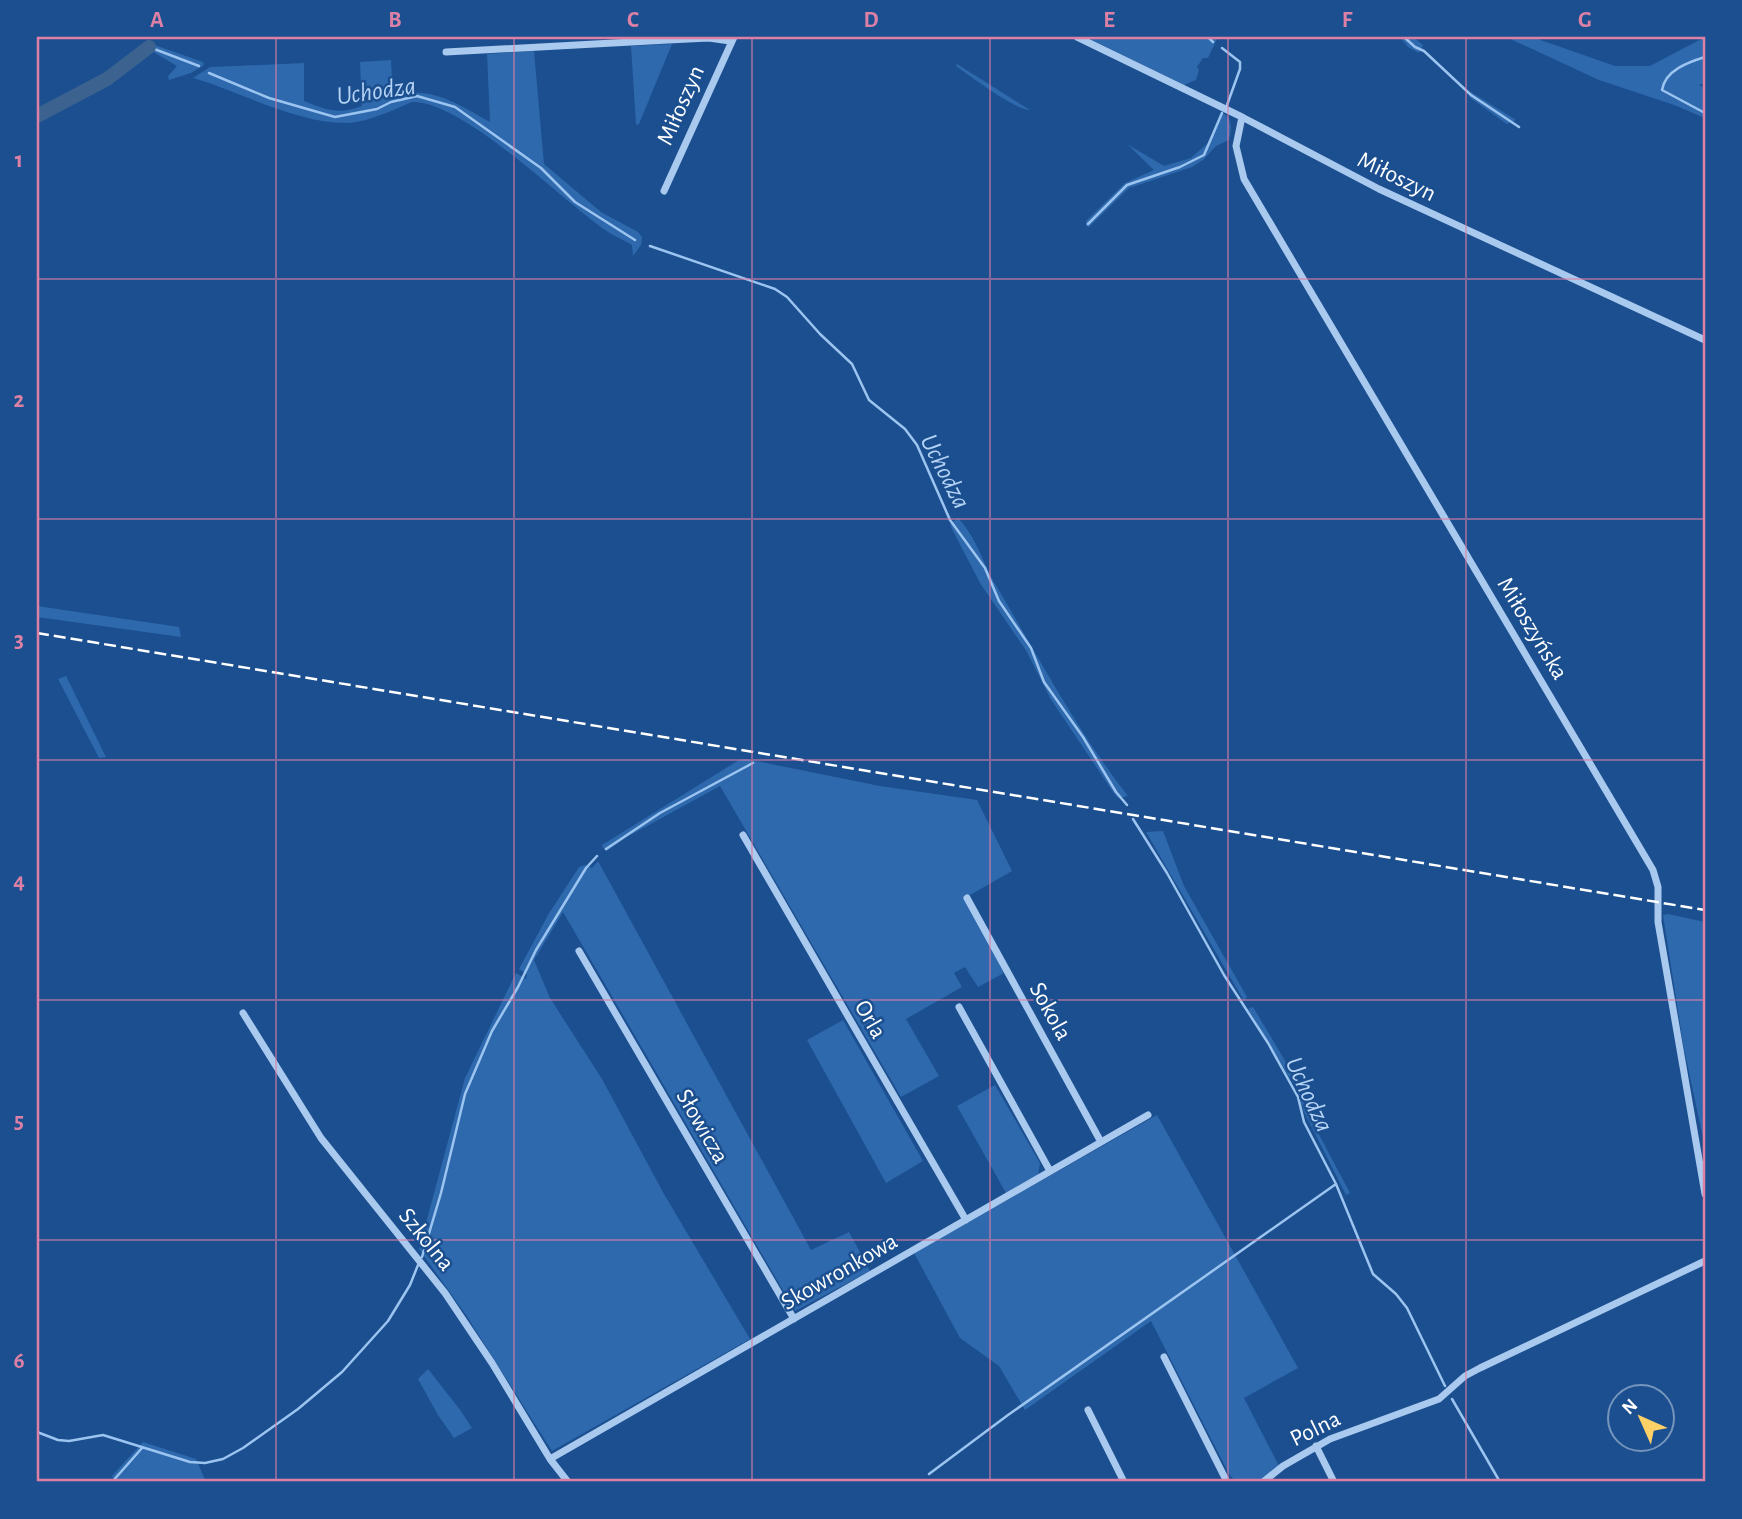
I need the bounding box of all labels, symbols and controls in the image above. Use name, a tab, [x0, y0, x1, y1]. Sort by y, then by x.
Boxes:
text: A	[150, 9, 164, 32]
text: B	[388, 9, 402, 32]
text: C	[627, 9, 639, 32]
text: D	[863, 9, 879, 32]
text: E	[1103, 9, 1115, 32]
text: F	[1342, 9, 1353, 32]
text: G	[1578, 9, 1592, 32]
street label: Miłoszyn	[653, 62, 709, 149]
water label: Uchodza	[335, 73, 417, 109]
street label: Miłoszyn	[1353, 148, 1440, 206]
text: 1	[15, 149, 23, 172]
text: 2	[14, 389, 25, 412]
water label: Uchodza	[915, 430, 975, 513]
street label: Miłoszyńska	[1492, 573, 1572, 684]
text: 3	[14, 629, 24, 652]
text: 4	[13, 870, 25, 893]
street label: Sokola	[1025, 979, 1076, 1044]
street label: Orla	[850, 996, 891, 1043]
water label: Uchodza	[1280, 1053, 1338, 1136]
street label: Słowicza	[671, 1085, 733, 1168]
text: 5	[14, 1110, 24, 1133]
street label: Szkolna	[394, 1204, 459, 1276]
street label: Skowronkowa	[777, 1229, 902, 1315]
text: 6	[13, 1350, 25, 1373]
north arrow	[1606, 1382, 1676, 1452]
text: N	[1619, 1396, 1641, 1418]
street label: Polna	[1287, 1407, 1344, 1451]

